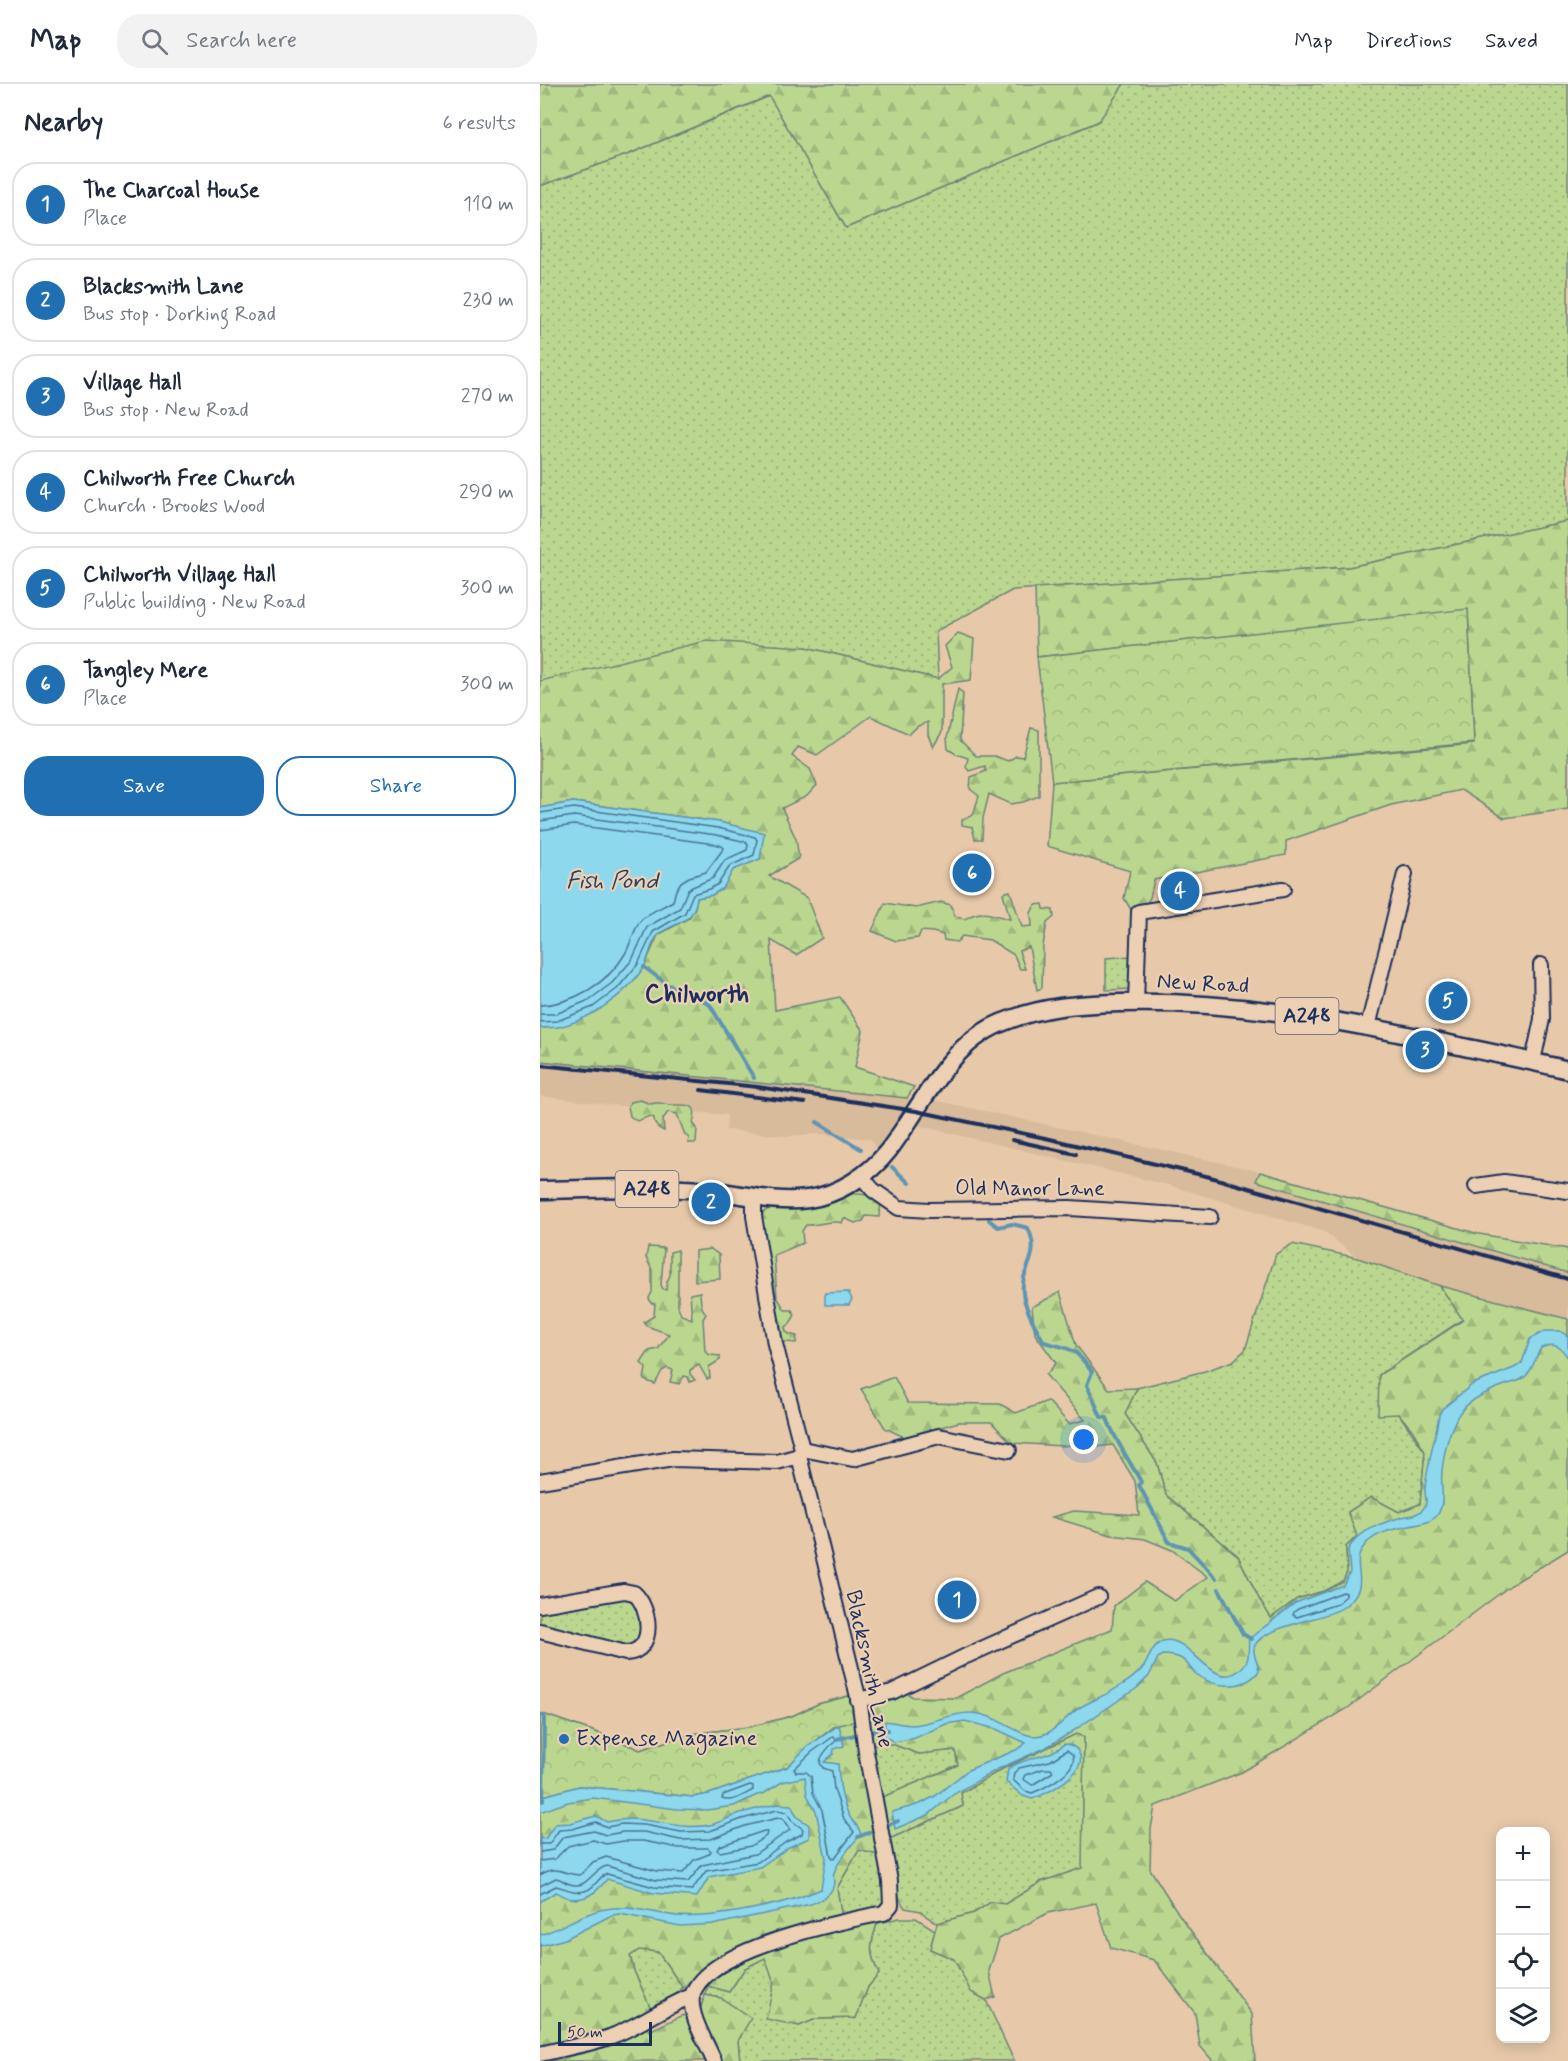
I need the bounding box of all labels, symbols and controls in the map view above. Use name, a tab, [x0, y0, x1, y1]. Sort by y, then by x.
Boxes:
search box	[117, 14, 537, 68]
text: Map	[30, 23, 81, 60]
icon: search	[138, 25, 171, 58]
text: Search here	[186, 27, 297, 55]
text: Map	[1294, 27, 1333, 55]
text: Directions	[1366, 27, 1452, 55]
text: Saved	[1485, 27, 1538, 55]
text: Nearby	[24, 106, 103, 140]
text: 6 results	[443, 110, 516, 137]
text: The Charcoal House	[83, 177, 260, 205]
text: 1	[41, 191, 50, 218]
text: 110 m	[463, 191, 514, 218]
text: Place	[83, 205, 127, 232]
text: Blacksmith Lane	[83, 273, 244, 301]
text: 2	[41, 287, 50, 314]
text: 230 m	[462, 287, 514, 314]
text: Bus stop · Dorking Road	[83, 301, 276, 328]
text: Village Hall	[83, 369, 182, 397]
text: 3	[41, 383, 50, 410]
text: 270 m	[461, 383, 514, 410]
text: Bus stop · New Road	[83, 397, 249, 424]
text: Chilworth Free Church	[83, 465, 295, 493]
text: 4	[40, 479, 51, 506]
text: 290 m	[459, 479, 514, 506]
text: Church · Brooks Wood	[83, 493, 265, 520]
text: Chilworth Village Hall	[83, 561, 276, 589]
text: 5	[40, 575, 52, 602]
text: 300 m	[460, 575, 514, 602]
text: Public building · New Road	[83, 589, 306, 616]
text: Tangley Mere	[83, 657, 208, 685]
text: 6	[40, 671, 51, 698]
text: 300 m	[460, 671, 514, 698]
text: Place	[83, 685, 127, 712]
button: Save	[24, 756, 264, 816]
button: Share	[276, 756, 516, 816]
pin: 6	[952, 850, 992, 896]
water label: Fish Pond	[566, 866, 661, 897]
pin: 4	[1160, 868, 1200, 914]
street label: New Road	[1156, 968, 1250, 1000]
district label: Chilworth	[645, 978, 749, 1012]
pin: 5	[1428, 978, 1468, 1024]
road number: A248	[1276, 998, 1338, 1034]
pin: 3	[1406, 1028, 1444, 1072]
road number: A248	[616, 1171, 678, 1207]
street label: Old Manor Lane	[955, 1175, 1105, 1203]
pin: 2	[692, 1180, 730, 1224]
your location	[1069, 1425, 1098, 1454]
pin: 1	[938, 1578, 976, 1622]
street label: Blacksmith Lane	[839, 1587, 899, 1751]
place label: Expense Magazine	[576, 1725, 757, 1756]
marker: Expense Magazine	[557, 1732, 571, 1746]
map controls	[1496, 1827, 1550, 2043]
button: +	[1496, 1827, 1550, 1881]
button: −	[1496, 1881, 1550, 1935]
button: locate	[1496, 1935, 1550, 1989]
button: layers	[1496, 1989, 1550, 2043]
scale bar	[558, 2019, 652, 2046]
text: 50 m	[567, 2022, 603, 2043]

